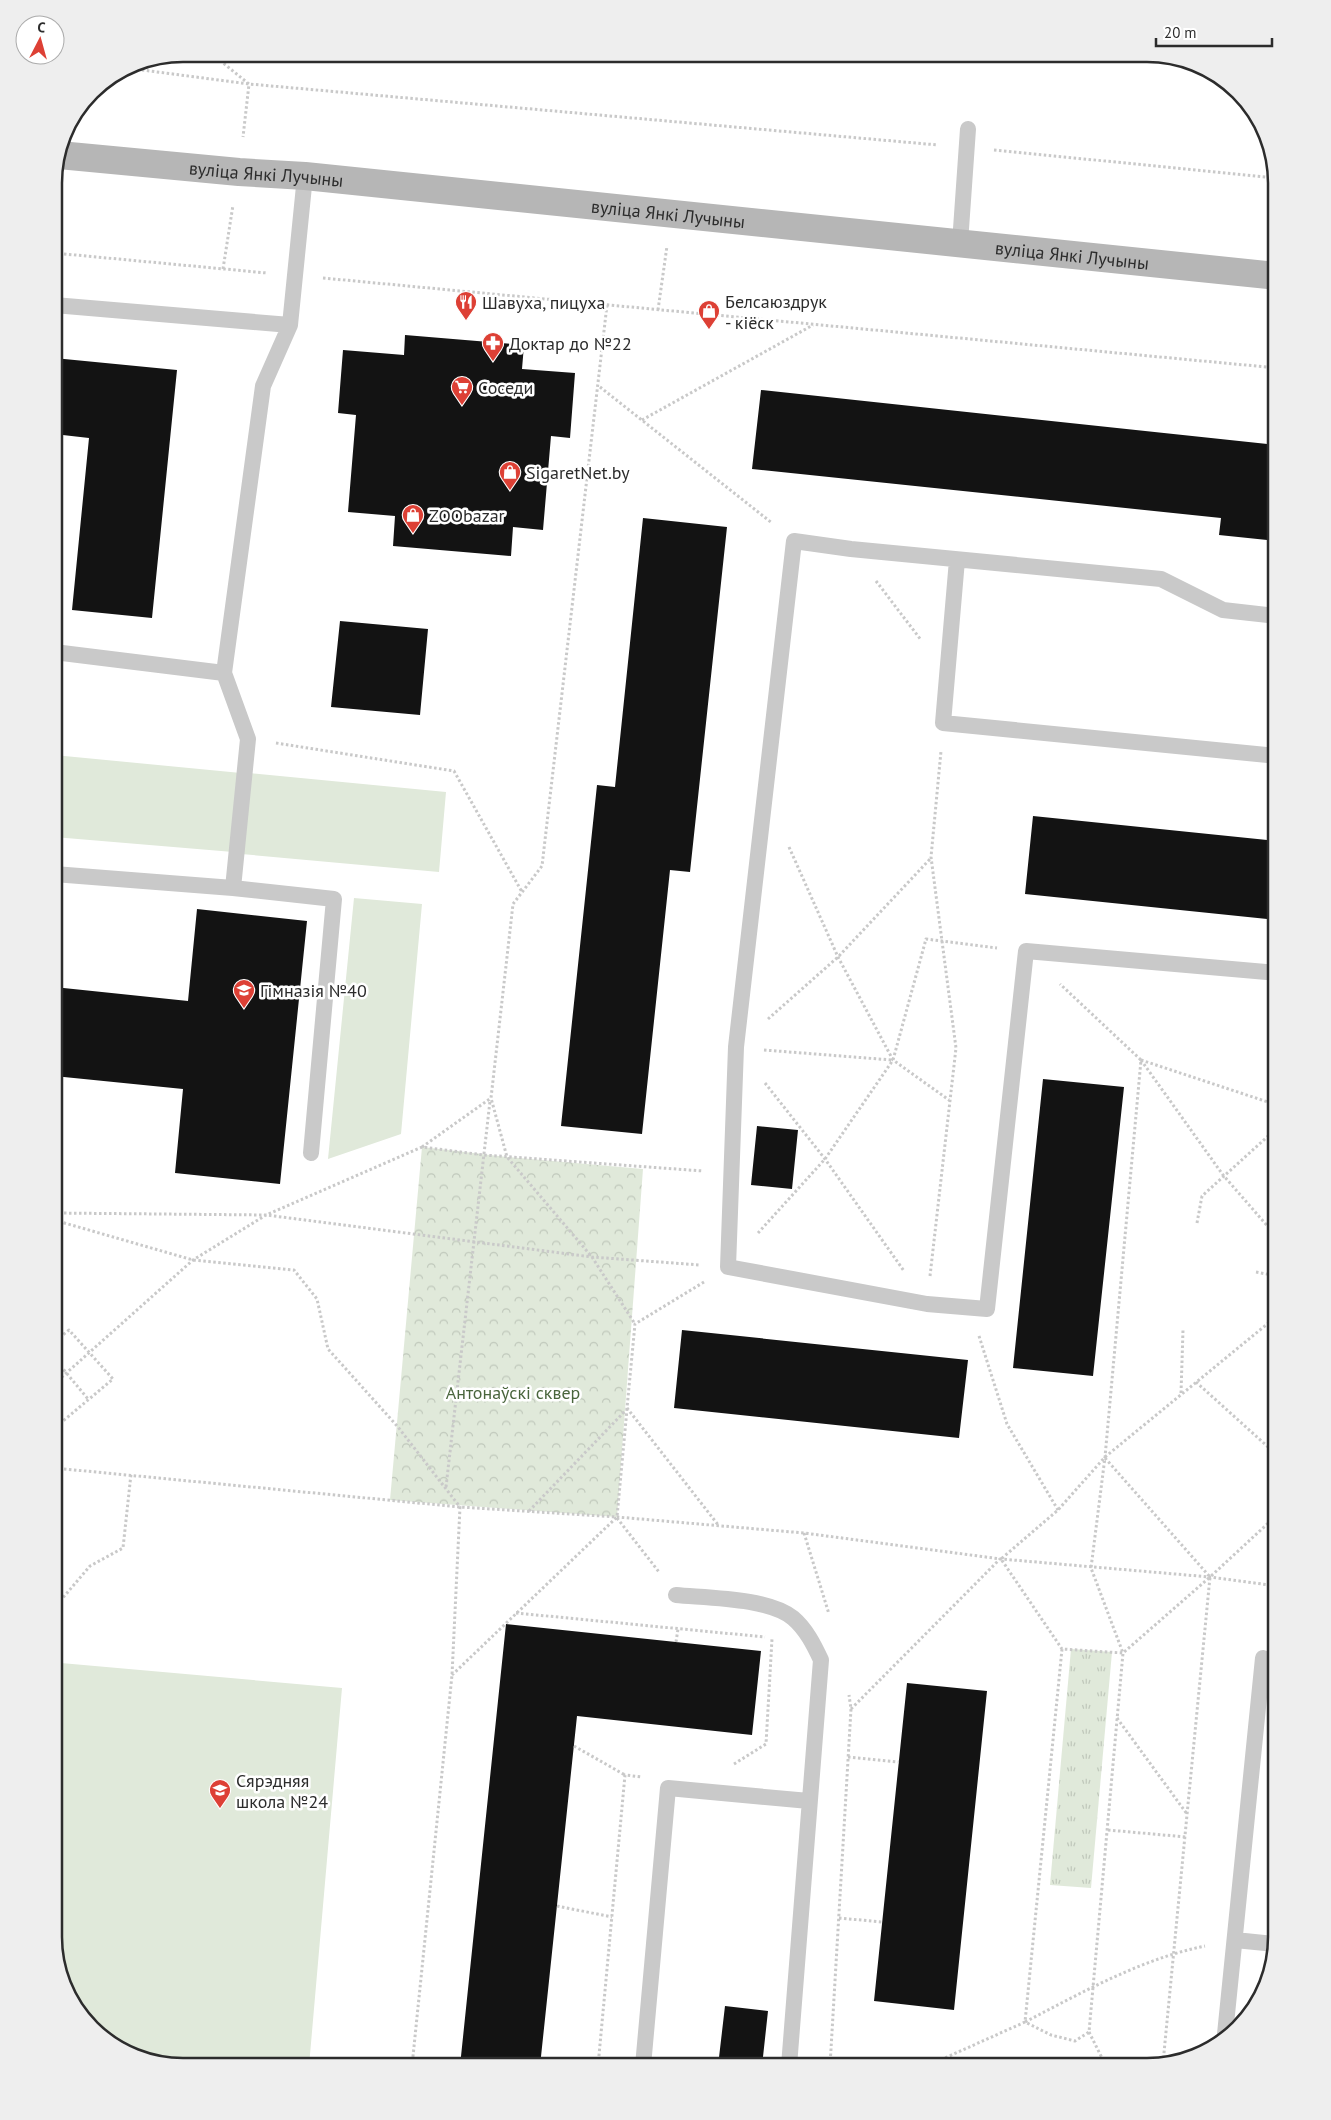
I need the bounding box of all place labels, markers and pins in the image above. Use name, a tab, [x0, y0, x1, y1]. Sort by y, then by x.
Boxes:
restaurant icon: Шавуха, пицуха	[454, 290, 478, 321]
place label: Белсаюздрук - кіёск	[725, 290, 827, 334]
place label: Шавуха, пицуха	[482, 291, 605, 314]
shop icon: Белсаюздрук - кіёск	[697, 299, 721, 330]
pharmacy icon: Доктар до №22	[481, 331, 505, 362]
place label: Доктар до №22	[509, 332, 632, 355]
supermarket icon: Соседи	[450, 375, 474, 406]
place label: Соседи	[478, 376, 533, 399]
shop icon: SigaretNet.by	[498, 460, 522, 491]
place label: SigaretNet.by	[526, 461, 630, 484]
shop icon: ZOObazar	[401, 503, 425, 534]
place label: ZOObazar	[429, 504, 505, 527]
school or university icon: Гімназія №40	[232, 978, 256, 1009]
place label: Гімназія №40	[260, 979, 367, 1002]
place label: Сярэдняя школа №24	[236, 1769, 328, 1813]
school or university icon: Сярэдняя школа №24	[208, 1778, 232, 1809]

